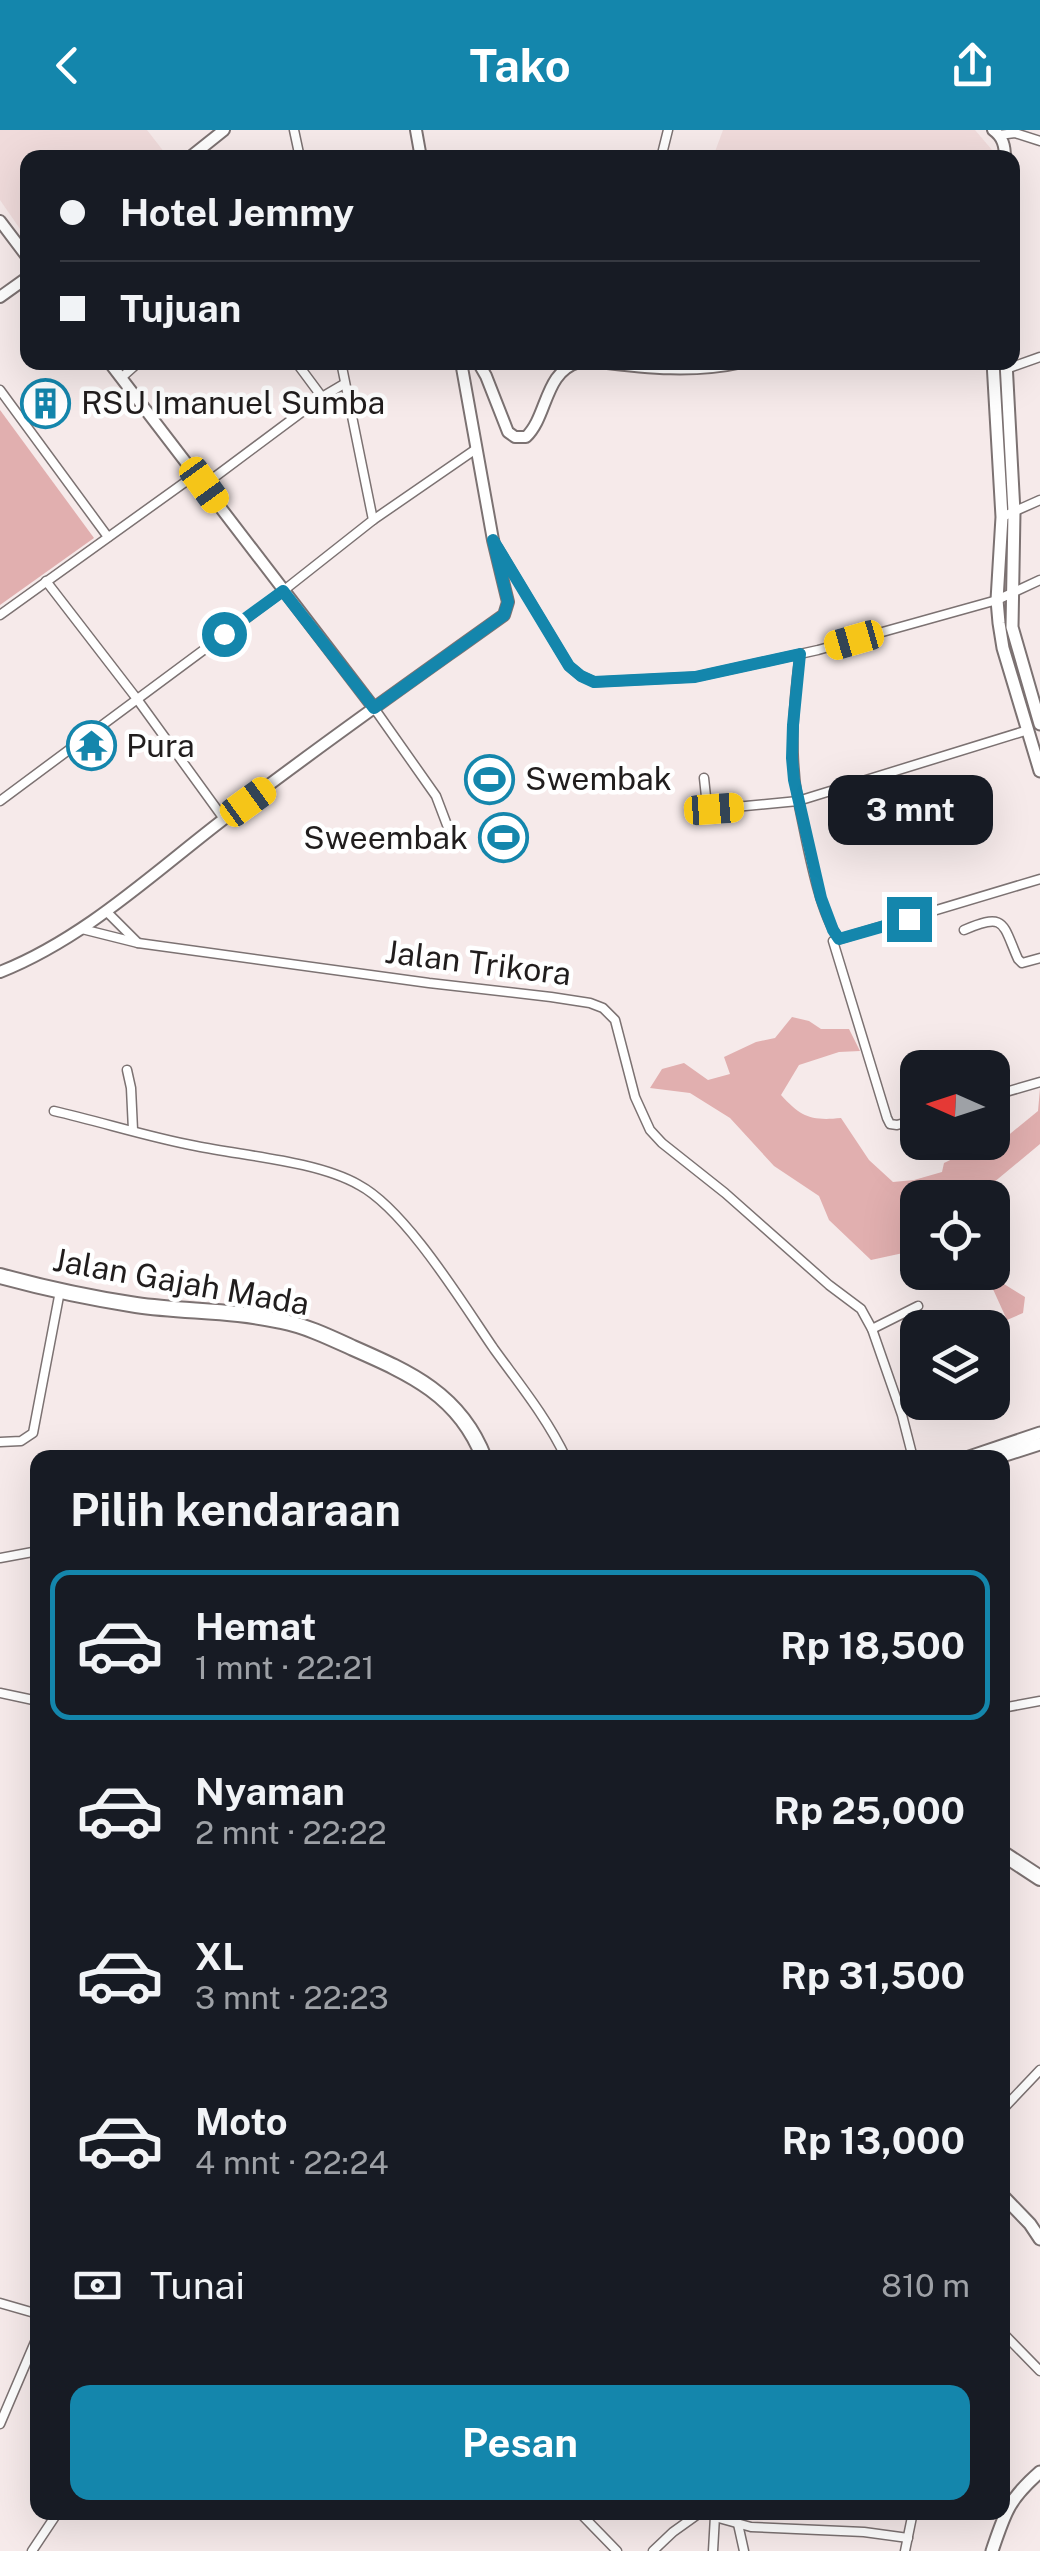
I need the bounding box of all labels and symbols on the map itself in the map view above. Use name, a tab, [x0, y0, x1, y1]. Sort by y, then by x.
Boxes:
building icon: RSU Imanuel Sumba	[20, 377, 72, 429]
place label: RSU Imanuel Sumba	[81, 384, 385, 421]
car	[174, 452, 234, 518]
route start	[202, 612, 247, 657]
car	[821, 617, 887, 663]
temple icon: Pura	[65, 720, 117, 772]
place label: Pura	[126, 727, 195, 764]
sports icon: Swembak	[464, 753, 516, 805]
place label: Swembak	[525, 760, 672, 797]
car	[215, 772, 281, 832]
callout: 3 mnt	[826, 774, 992, 844]
car	[683, 792, 745, 826]
sports icon: Sweembak	[477, 812, 529, 864]
place label: Sweembak	[303, 819, 468, 856]
route end	[887, 897, 932, 942]
street label: Jalan Trikora	[383, 933, 573, 992]
north arrow	[900, 1050, 1010, 1160]
street label: Jalan Gajah Mada	[50, 1241, 312, 1322]

